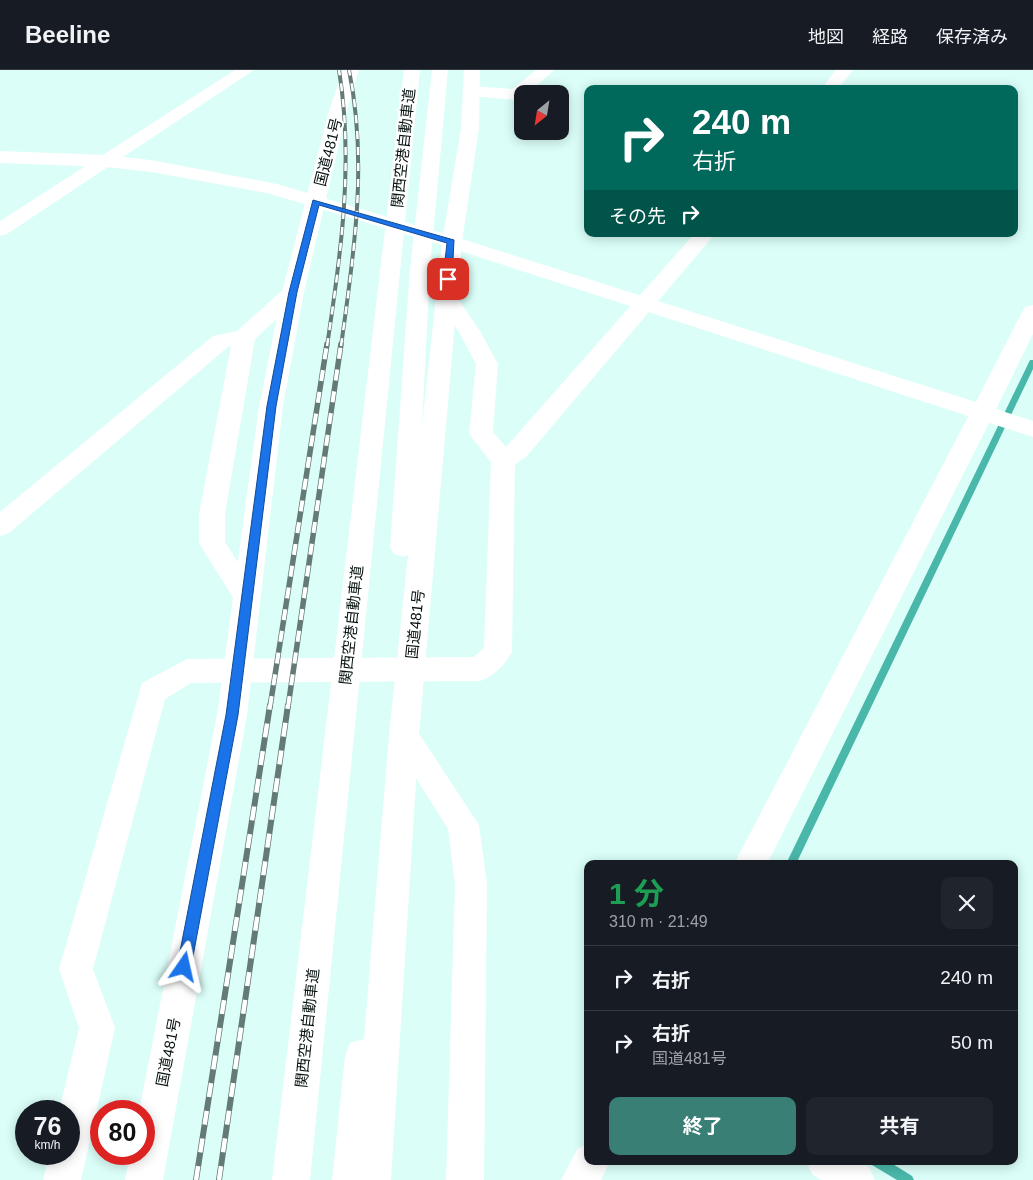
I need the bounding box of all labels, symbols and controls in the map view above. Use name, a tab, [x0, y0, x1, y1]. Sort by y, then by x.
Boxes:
text: Beeline	[25, 21, 110, 48]
text: 地図	[808, 27, 844, 47]
text: 経路	[872, 27, 908, 47]
text: 保存済み	[936, 27, 1008, 47]
north arrow	[514, 85, 569, 140]
map controls	[514, 85, 569, 140]
street label: 関西空港自動車道	[388, 87, 418, 209]
text: 240 m	[692, 102, 791, 141]
icon: right	[609, 105, 674, 170]
street label: 国道481号	[311, 116, 345, 188]
text: 右折	[692, 149, 736, 174]
icon: right	[676, 200, 704, 228]
text: その先	[609, 206, 666, 227]
pin	[427, 258, 469, 300]
icon: arrive	[434, 265, 462, 293]
street label: 関西空港自動車道	[336, 564, 366, 686]
street label: 国道481号	[403, 588, 427, 660]
text: 1 分	[609, 877, 664, 910]
button: close	[941, 877, 993, 929]
text: 310 m · 21:49	[609, 913, 708, 930]
position arrow	[157, 940, 209, 992]
icon: right	[609, 964, 637, 992]
street label: 関西空港自動車道	[292, 967, 322, 1089]
text: 240 m	[940, 967, 993, 988]
text: 右折	[652, 970, 690, 991]
street label: 国道481号	[153, 1016, 183, 1088]
text: 右折	[652, 1023, 690, 1044]
icon: right	[609, 1029, 637, 1057]
text: 50 m	[951, 1032, 993, 1053]
text: 国道481号	[652, 1050, 727, 1067]
button: 終了	[609, 1097, 796, 1155]
button: 共有	[806, 1097, 993, 1155]
speed limit sign: 80	[90, 1100, 155, 1165]
text: 76	[34, 1112, 61, 1140]
text: km/h	[34, 1138, 61, 1152]

